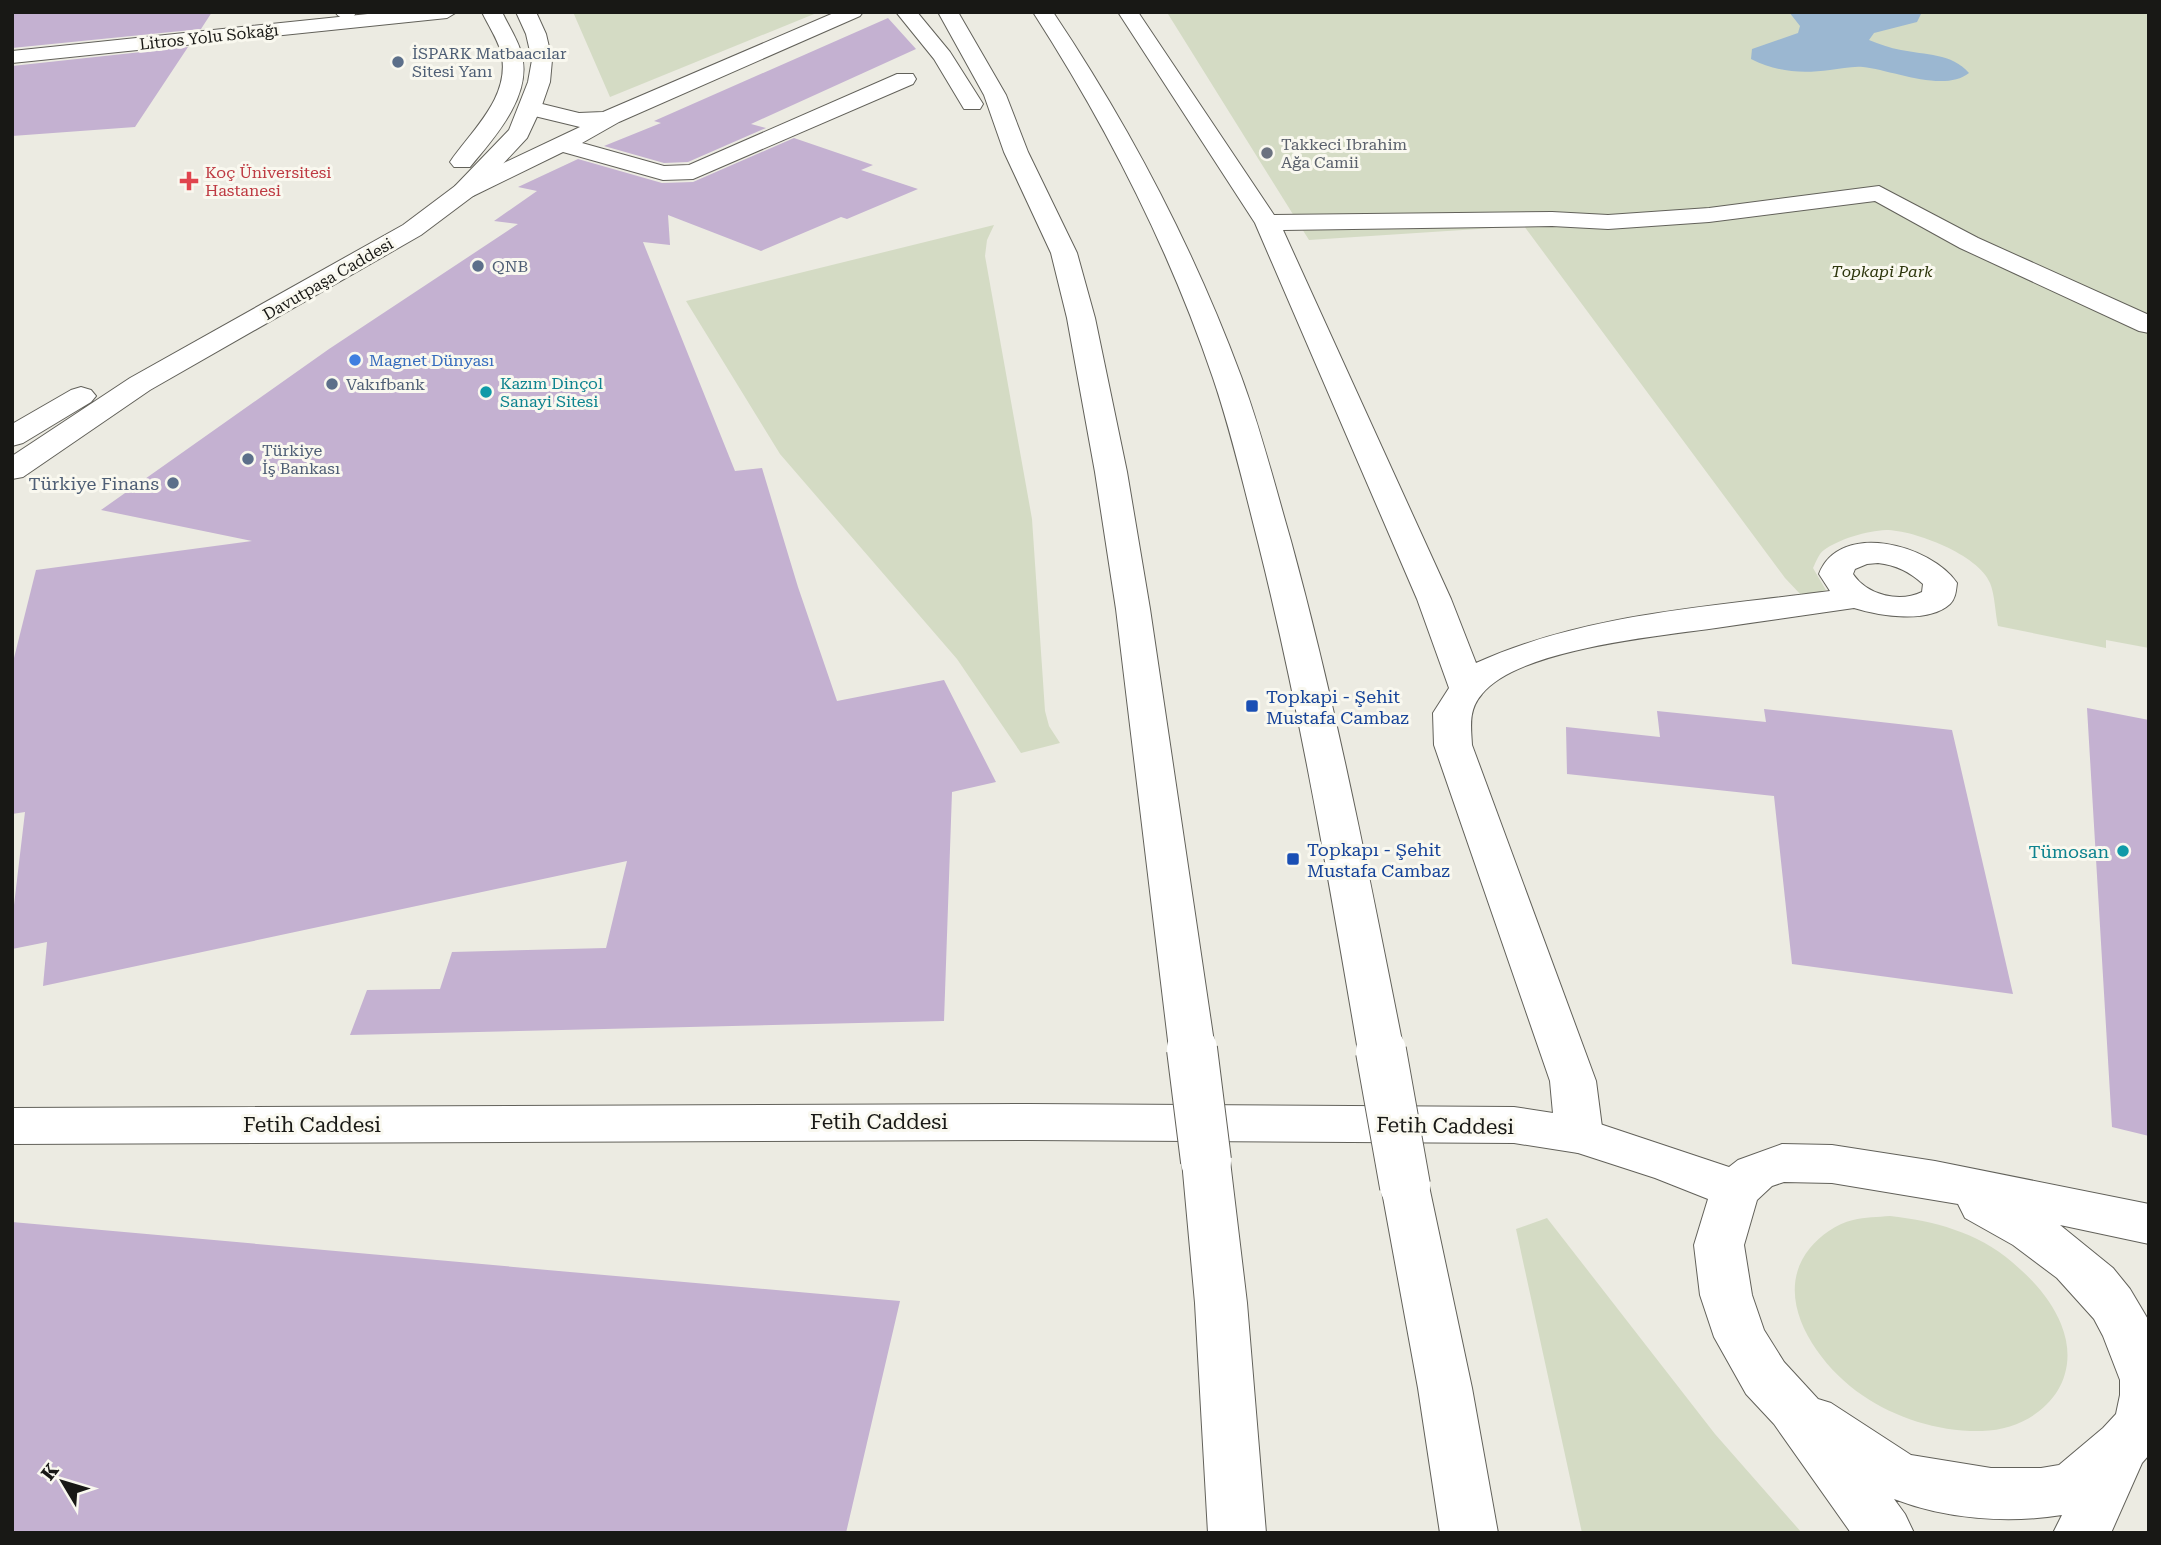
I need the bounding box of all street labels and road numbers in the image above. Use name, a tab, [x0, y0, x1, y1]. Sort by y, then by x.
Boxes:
street label: Litros Yolu Sokağı	[138, 20, 280, 54]
street label: Davutpaşa Caddesi	[260, 234, 396, 324]
street label: Fetih Caddesi	[810, 1110, 948, 1134]
street label: Fetih Caddesi	[243, 1113, 381, 1137]
street label: Fetih Caddesi	[1376, 1113, 1514, 1139]

